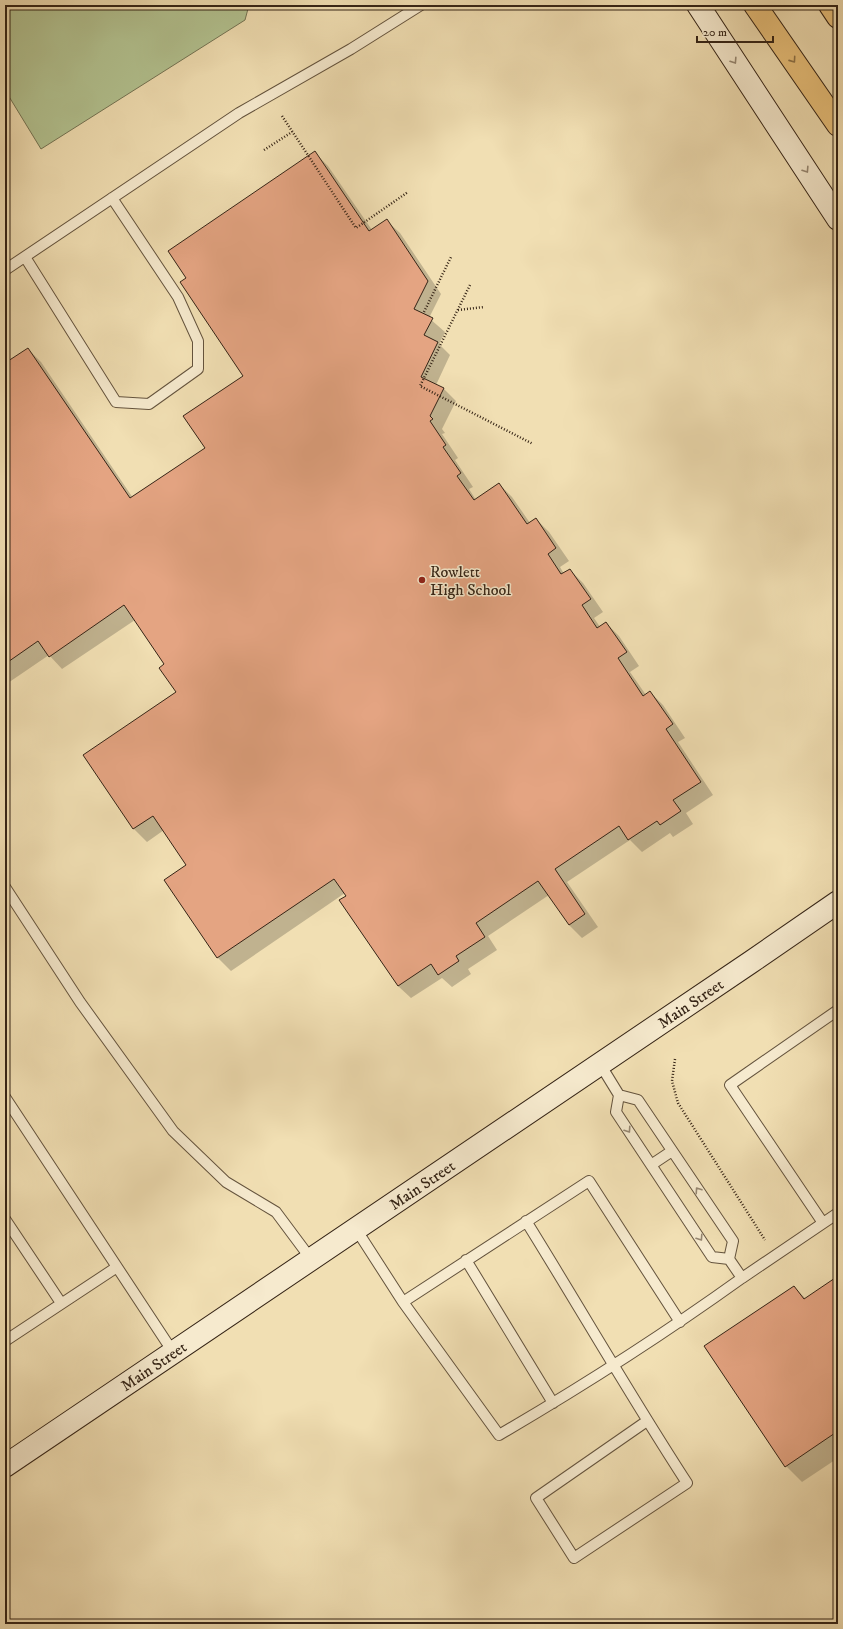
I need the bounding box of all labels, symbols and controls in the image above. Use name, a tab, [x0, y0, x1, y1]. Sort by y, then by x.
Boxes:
scale bar	[697, 18, 773, 44]
text: 20 m	[703, 25, 727, 40]
one-way arrow	[788, 56, 796, 63]
one-way arrow	[730, 57, 737, 64]
one-way arrow	[801, 165, 808, 172]
place label: Rowlett High School	[430, 562, 511, 600]
marker: Rowlett High School	[417, 575, 427, 585]
street label: Main Street	[654, 975, 728, 1033]
one-way arrow	[623, 1126, 631, 1133]
street label: Main Street	[386, 1156, 459, 1215]
one-way arrow	[696, 1187, 703, 1194]
one-way arrow	[695, 1234, 702, 1241]
street label: Main Street	[117, 1337, 191, 1396]

